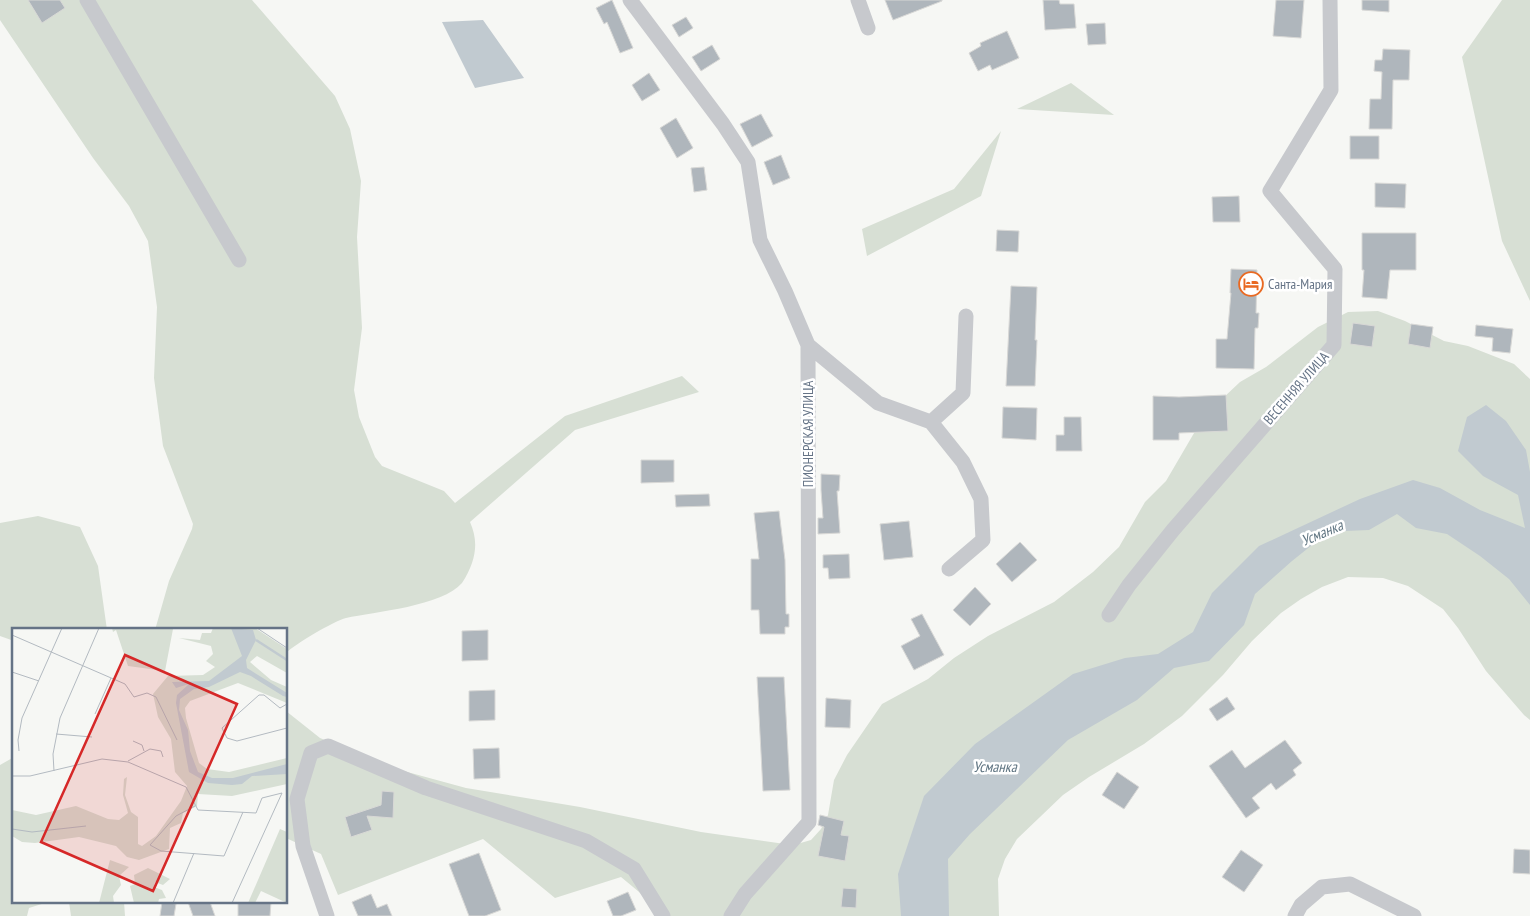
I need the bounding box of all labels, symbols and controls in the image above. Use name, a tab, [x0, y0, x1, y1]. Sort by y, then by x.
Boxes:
hotel icon: Санта-Мария	[1238, 271, 1264, 297]
place label: Санта-Мария	[1268, 275, 1332, 293]
street label: ВЕСЕННЯЯ УЛИЦА	[1259, 348, 1333, 428]
street label: ПИОНЕРСКАЯ УЛИЦА	[799, 380, 817, 487]
water label: Усманка	[1298, 515, 1346, 550]
inset map	[12, 628, 288, 904]
water label: Усманка	[973, 757, 1018, 776]

